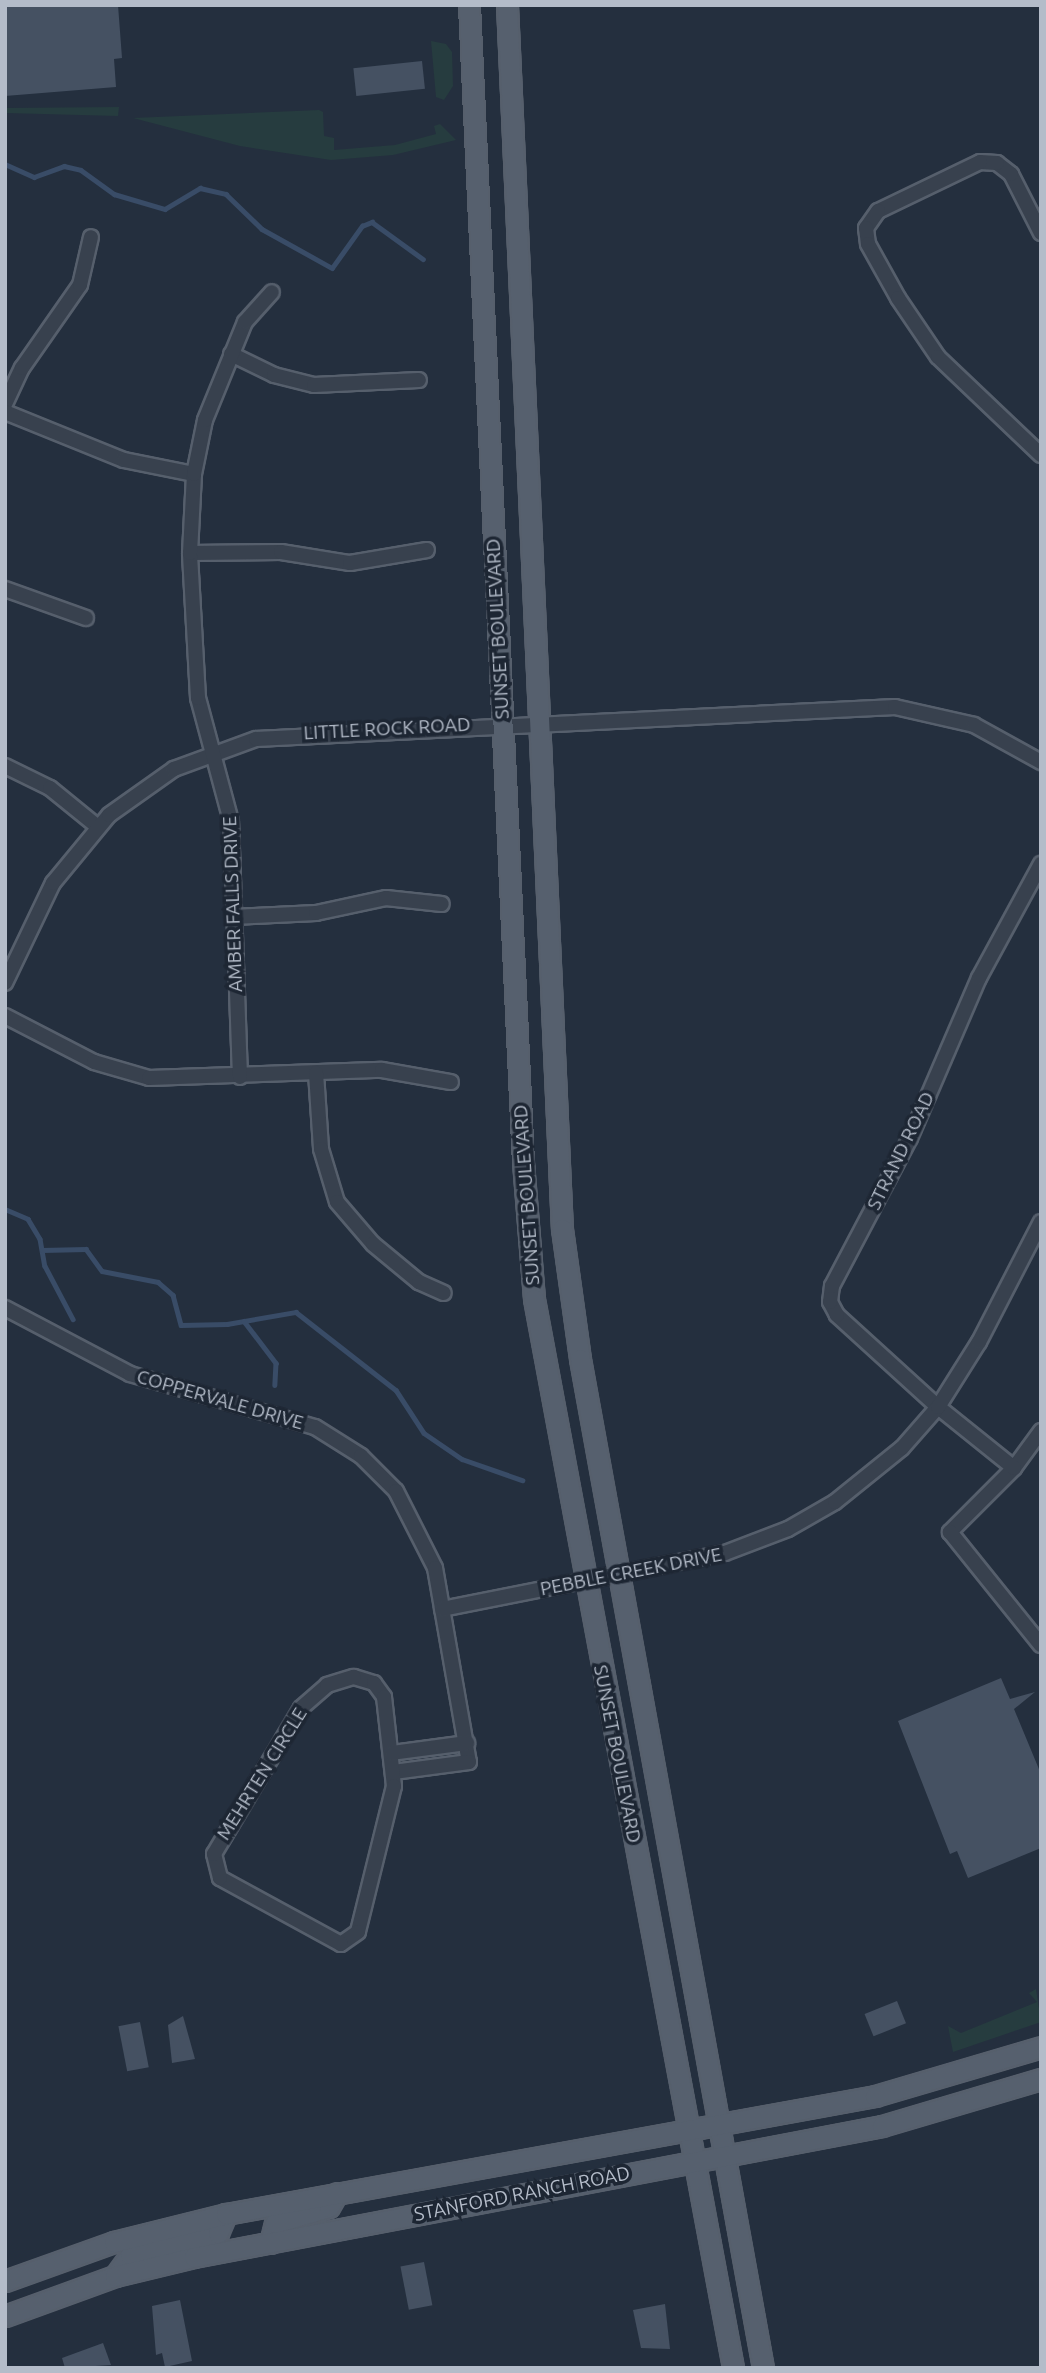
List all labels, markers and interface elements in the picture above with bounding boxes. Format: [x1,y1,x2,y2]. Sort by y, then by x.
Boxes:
street label: SUNSET BOULEVARD [482,538,514,720]
street label: LITTLE ROCK ROAD [303,713,471,745]
street label: AMBER FALLS DRIVE [219,816,247,992]
street label: STRAND ROAD [863,1088,939,1214]
street label: SUNSET BOULEVARD [509,1104,545,1286]
street label: COPPERVALE DRIVE [134,1365,306,1435]
street label: PEBBLE CREEK DRIVE [538,1543,724,1601]
street label: SUNSET BOULEVARD [589,1663,645,1845]
street label: MEHRTEN CIRCLE [212,1704,312,1844]
street label: STANFORD RANCH ROAD [412,2162,632,2226]

